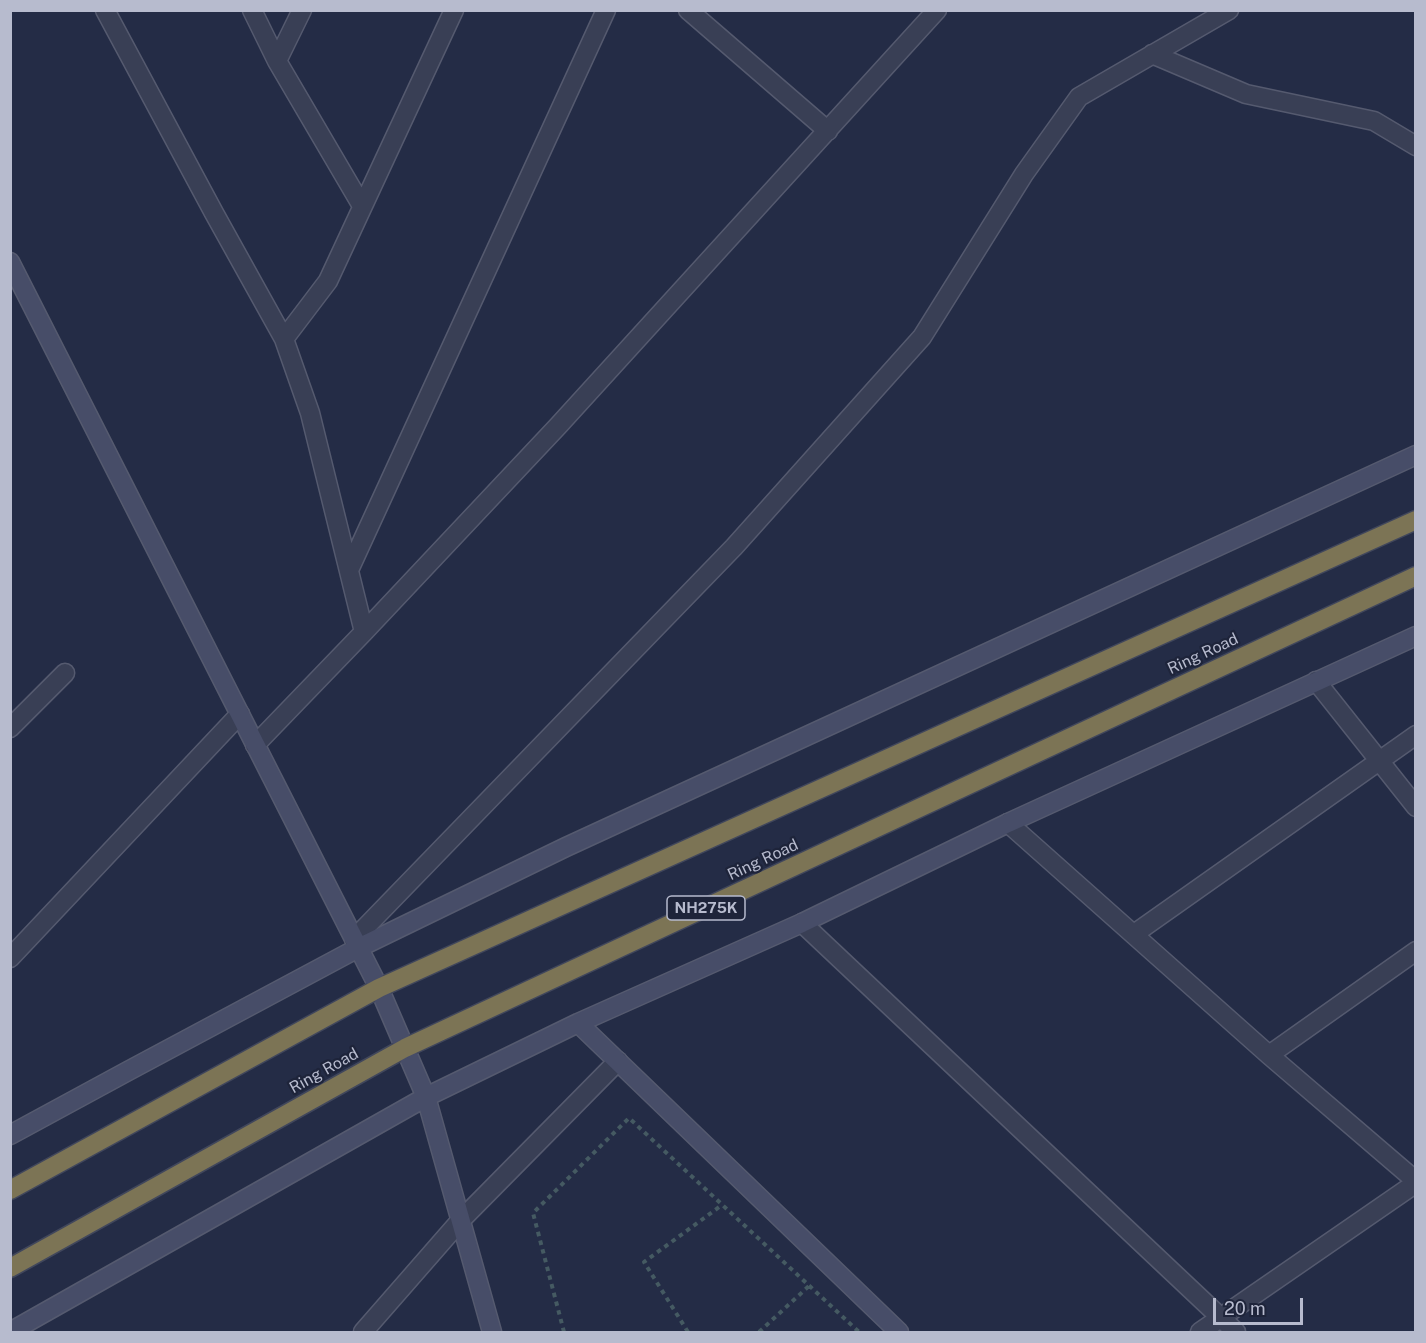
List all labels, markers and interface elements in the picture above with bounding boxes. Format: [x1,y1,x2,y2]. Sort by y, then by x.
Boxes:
street label: Ring Road [1165,629,1241,679]
street label: Ring Road [725,835,801,885]
road number: NH275K [667,896,745,920]
street label: Ring Road [286,1044,362,1098]
scale bar [1216,1286,1306,1324]
text: 20 m [1224,1298,1266,1319]

